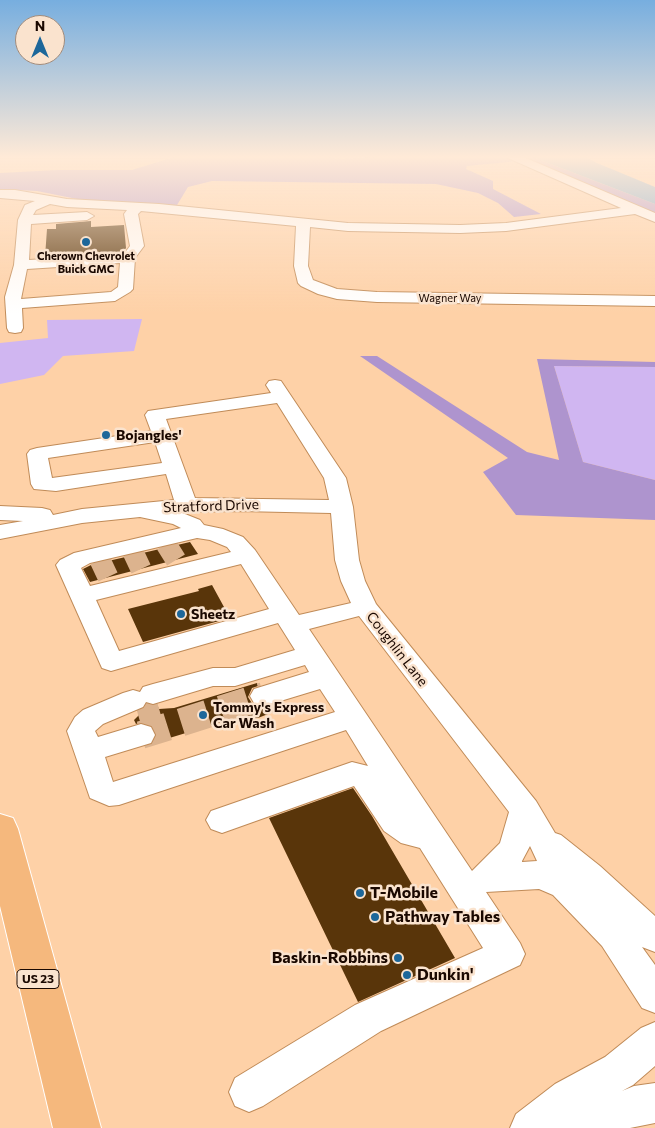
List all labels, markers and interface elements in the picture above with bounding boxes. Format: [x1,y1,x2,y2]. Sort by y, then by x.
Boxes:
north arrow [15,15,65,65]
text: N [35,17,45,34]
marker: Cherown Chevrolet Buick GMC [80,236,92,248]
place label: Cherown Chevrolet Buick GMC [37,249,135,275]
street label: Wagner Way [419,291,481,305]
place label: Bojangles' [116,427,182,443]
marker: Bojangles' [100,429,112,441]
street label: Stratford Drive [163,496,259,516]
place label: Sheetz [191,606,235,622]
marker: Sheetz [175,608,187,620]
street label: Coughlin Lane [363,608,431,690]
place label: Tommy's Express Car Wash [213,699,324,732]
marker: Tommy's Express Car Wash [197,709,209,721]
place label: T-Mobile [370,883,438,903]
marker: T-Mobile [354,887,366,899]
place label: Pathway Tables [385,907,500,927]
marker: Pathway Tables [369,911,381,923]
place label: Baskin-Robbins [272,948,388,968]
marker: Baskin-Robbins [392,952,404,964]
place label: Dunkin' [417,965,474,985]
marker: Dunkin' [401,969,413,981]
road number: US 23 [17,970,59,989]

